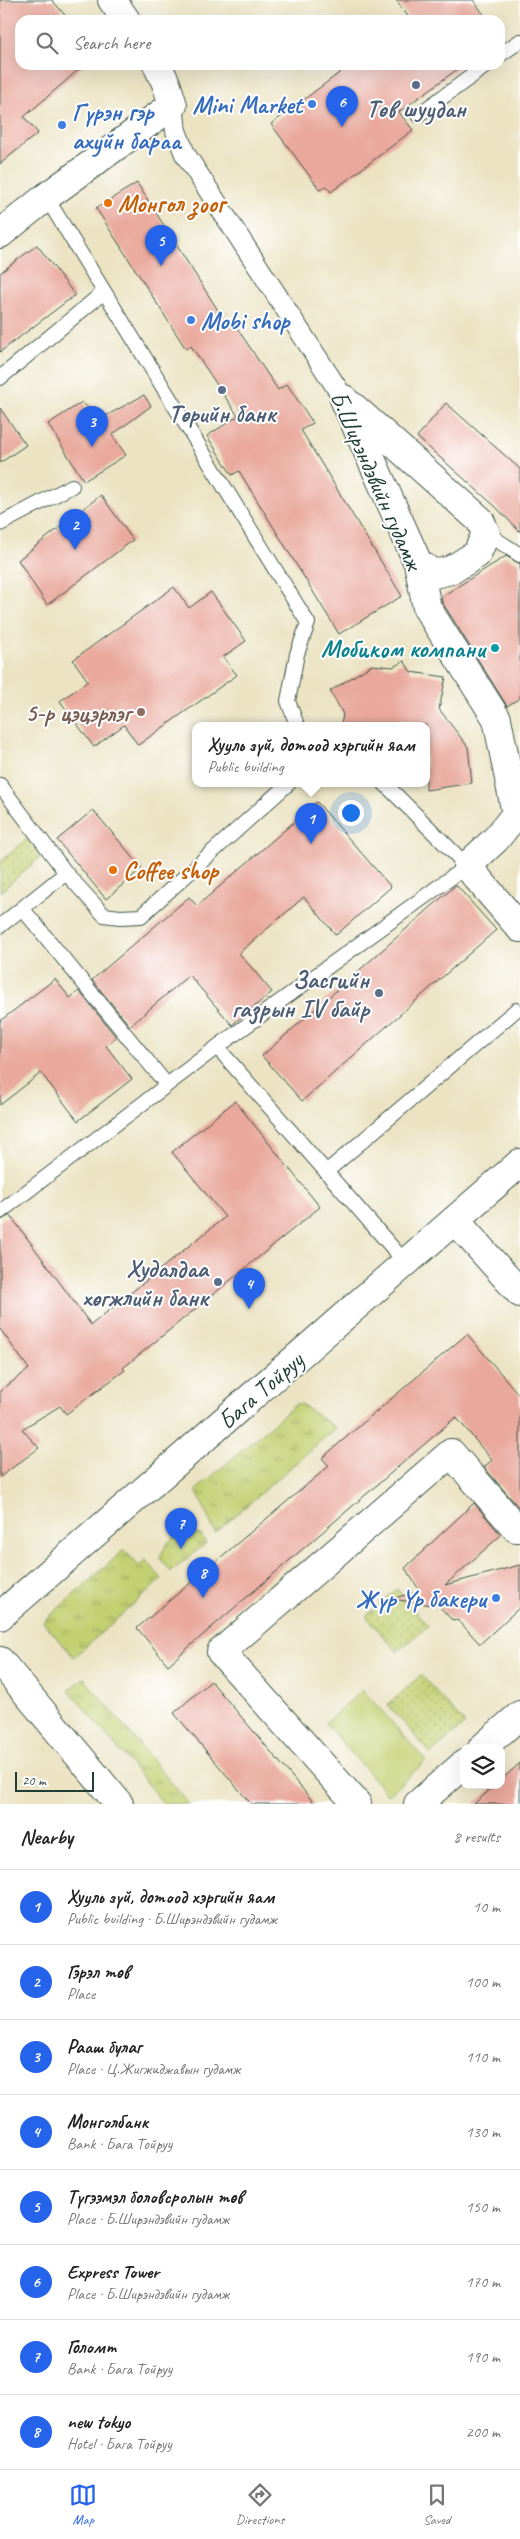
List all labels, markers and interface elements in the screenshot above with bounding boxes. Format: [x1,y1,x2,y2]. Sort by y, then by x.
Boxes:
search box [15,15,505,70]
icon: search [33,29,61,57]
text: Search here [73,31,150,55]
marker: Төв шуудан [410,79,422,91]
pin: 6 [326,86,358,127]
place label: Mini Market [193,89,305,121]
place label: Төв шуудан [366,93,468,125]
place label: Гүрэн гэр ахуйн бараа [72,96,183,157]
marker: Mini Market [306,98,318,110]
marker: Гүрэн гэр ахуйн бараа [56,119,68,131]
place label: Монгол зоог [118,188,229,220]
marker: Монгол зоог [102,197,114,209]
pin: 5 [145,225,177,266]
place label: Mobi shop [201,305,291,337]
marker: Mobi shop [185,314,197,326]
marker: Төрийн банк [216,384,228,396]
street label: Б.Ширэндэвийн гудамж [322,386,431,577]
place label: Төрийн банк [169,398,279,430]
pin: 3 [76,406,108,447]
pin: 2 [59,509,91,550]
place label: Мобиком компани [321,633,487,665]
marker: Мобиком компани [489,642,501,654]
place label: 5-р цэцэрлэг [25,697,134,729]
marker: 5-р цэцэрлэг [135,706,147,718]
popup [192,722,430,787]
text: Хууль зүй, дотоод хэргийн яам [208,733,415,757]
text: Public building [208,757,283,777]
your location [338,800,364,826]
pin: 1 [295,803,327,844]
place label: Coffee shop [123,855,221,887]
marker: Coffee shop [107,864,119,876]
place label: Засгийн газрын IV байр [232,964,371,1025]
marker: Засгийн газрын IV байр [373,987,385,999]
place label: Худалдаа хөгжлийн банк [82,1253,211,1314]
pin: 4 [233,1268,265,1309]
marker: Худалдаа хөгжлийн банк [212,1276,224,1288]
street label: Бага Тойруу [211,1344,311,1437]
pin: 7 [165,1508,197,1549]
pin: 8 [187,1557,219,1598]
place label: Жүр Үр бакери [356,1583,488,1615]
marker: Жүр Үр бакери [490,1592,502,1604]
map controls [460,1744,505,1789]
button: layers [460,1744,505,1789]
scale bar [15,1769,94,1792]
text: 20 m [22,1772,46,1789]
text: Nearby [20,1824,73,1850]
text: 8 results [453,1827,500,1847]
text: Хууль зүй, дотоод хэргийн яам [67,1885,274,1909]
text: 1 [32,1897,40,1917]
text: 10 m [473,1897,500,1917]
text: Public building · Б.Ширэндэвийн гудамж [67,1909,277,1929]
text: Гэрэл төв [67,1960,129,1984]
text: 2 [32,1972,40,1992]
text: 100 m [466,1972,500,1992]
text: Place [67,1984,95,2004]
text: Рааш булаг [67,2035,141,2059]
text: 3 [32,2047,40,2067]
text: 110 m [466,2047,500,2067]
text: Place · Ц.Жигжиджавын гудамж [67,2059,240,2079]
text: Монголбанк [67,2110,148,2134]
text: 4 [32,2122,40,2142]
text: 130 m [466,2122,500,2142]
text: Bank · Бага Тойруу [67,2134,172,2154]
text: Түгээмэл боловсролын төв [67,2185,243,2209]
text: 5 [33,2197,39,2217]
text: 150 m [466,2197,500,2217]
text: Place · Б.Ширэндэвийн гудамж [67,2209,229,2229]
text: Express Tower [67,2260,159,2284]
text: 6 [32,2272,40,2292]
text: 170 m [466,2272,500,2292]
text: Place · Б.Ширэндэвийн гудамж [67,2284,229,2304]
text: Голомт [67,2335,116,2359]
text: 7 [32,2347,40,2367]
text: 190 m [466,2347,500,2367]
text: Bank · Бага Тойруу [67,2359,172,2379]
text: new tokyo [67,2410,130,2434]
text: 8 [32,2422,40,2442]
text: 200 m [466,2422,500,2442]
text: Hotel · Бага Тойруу [67,2434,172,2454]
tab: Map [69,2481,97,2528]
tab: Directions [236,2481,284,2528]
tab: Saved [423,2481,451,2528]

